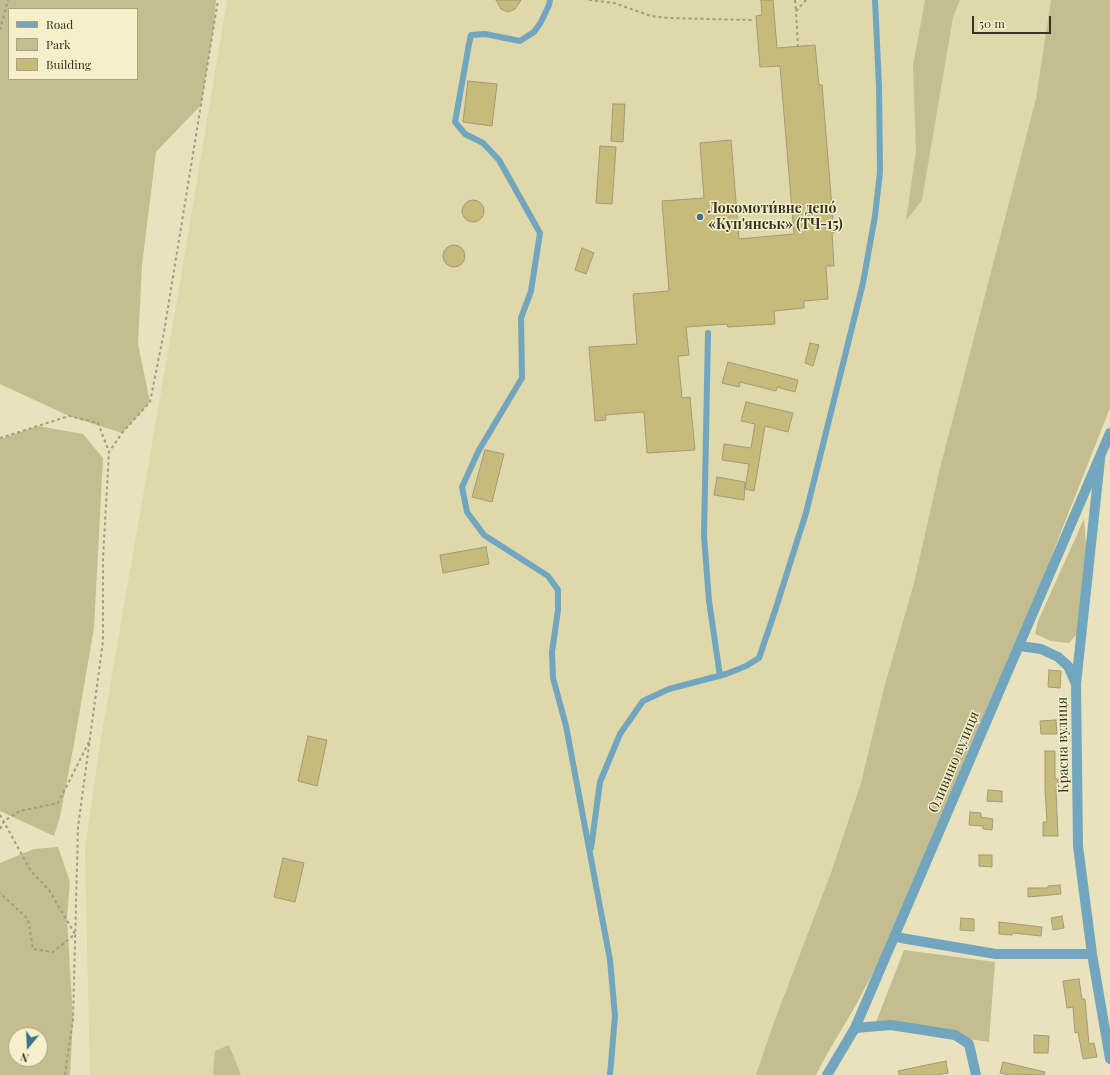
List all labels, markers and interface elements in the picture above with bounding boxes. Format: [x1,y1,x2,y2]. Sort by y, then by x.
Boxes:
legend [8,8,138,80]
scale bar [974,8,1053,34]
text: 50 m [979,15,1005,31]
text: Road [46,16,73,32]
text: Park [46,36,71,52]
text: Building [46,56,91,72]
place label: Локомоти́вне депо́ «Куп'янськ» (ТЧ-15) [708,201,843,234]
marker: Локомоти́вне депо́ «Куп'янськ» (ТЧ-15) [695,212,705,222]
street label: Красна вулиця [1054,697,1072,793]
street label: Оливино вулиця [925,709,983,815]
north arrow [8,1027,48,1067]
text: N [18,1050,31,1066]

